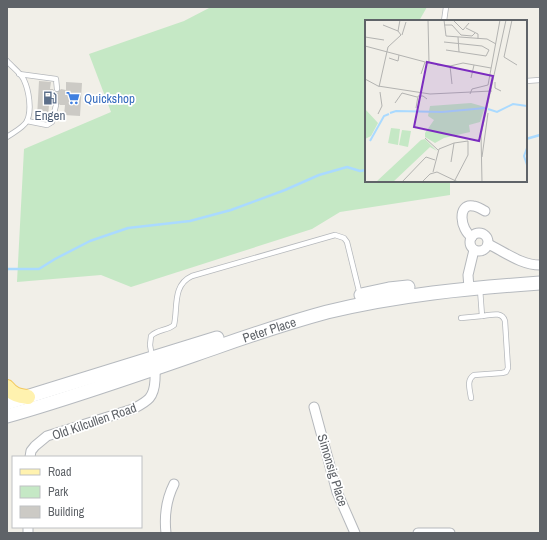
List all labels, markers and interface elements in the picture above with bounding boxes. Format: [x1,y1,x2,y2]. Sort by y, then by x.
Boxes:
inset map [365,20,527,182]
fuel station icon: Engen [42,90,58,106]
supermarket icon: Quickshop [65,90,81,106]
place label: Quickshop [84,90,135,107]
place label: Engen [35,107,65,124]
street label: Peter Place [240,313,298,347]
street label: Old Kilcullen Road [50,399,139,444]
street label: Simonsig Place [313,432,352,508]
legend [12,456,142,528]
text: Road [48,464,72,480]
text: Park [48,484,68,500]
text: Building [48,504,85,520]

